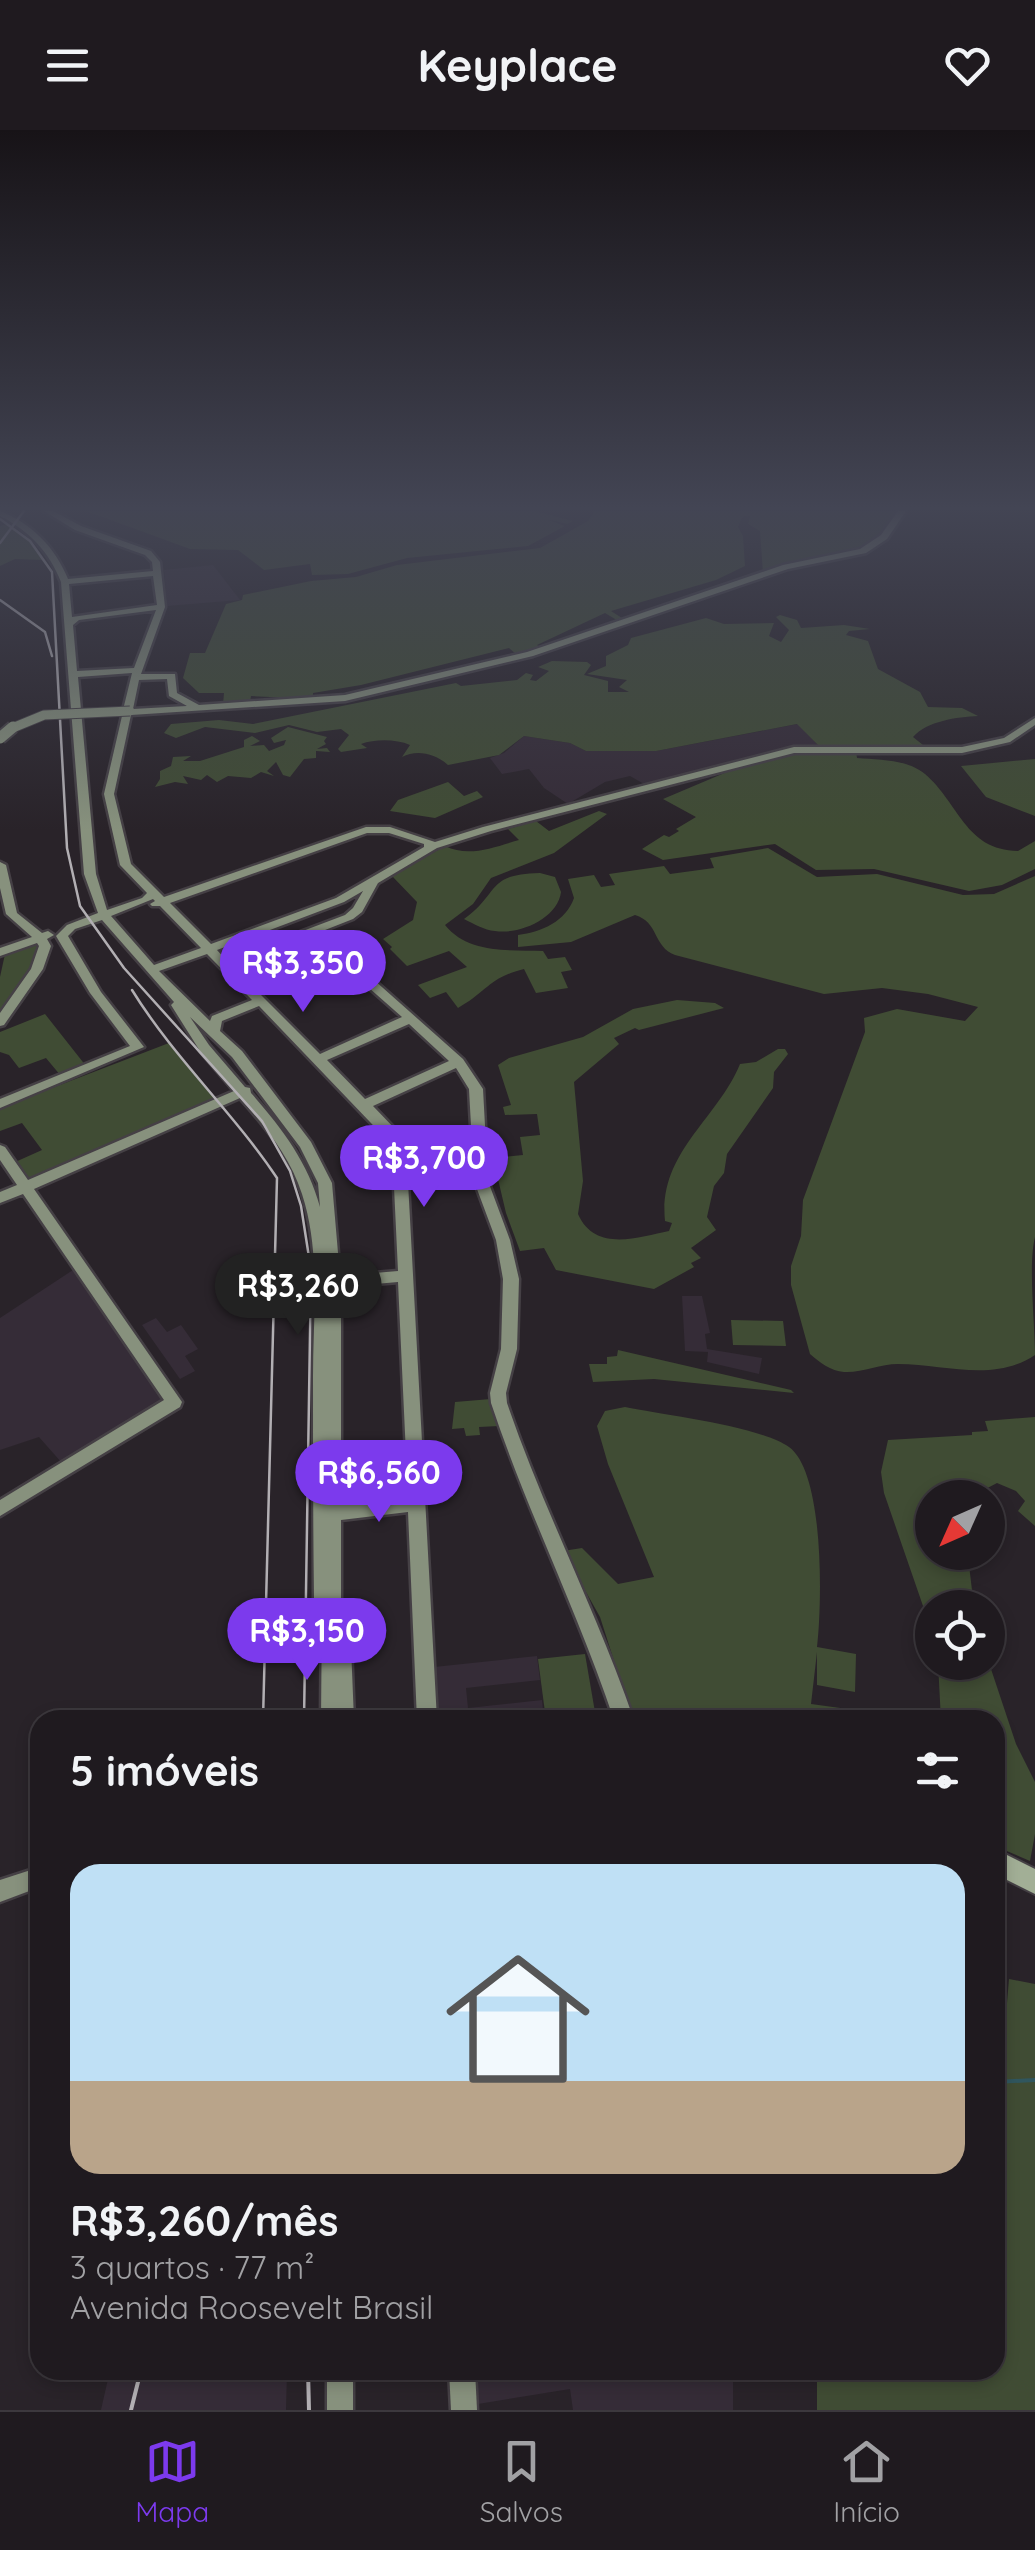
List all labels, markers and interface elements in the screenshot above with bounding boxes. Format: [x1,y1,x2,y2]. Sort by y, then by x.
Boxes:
text: Keyplace [418,37,617,93]
icon: menu [40,38,95,93]
icon: heart [940,38,995,93]
pin: R$3,350 [211,930,395,1015]
text: R$3,350 [242,942,364,982]
pin: R$3,700 [332,1125,516,1210]
text: R$3,700 [362,1137,486,1177]
pin: R$3,260 [206,1253,390,1338]
text: R$3,260 [237,1265,359,1305]
pin: R$6,560 [287,1440,471,1525]
text: R$6,560 [317,1452,441,1492]
north arrow [915,1480,1005,1570]
map controls [915,1480,1005,1680]
button: locate [915,1590,1005,1680]
pin: R$3,150 [215,1598,399,1683]
text: R$3,150 [249,1610,365,1650]
icon: filters [910,1743,965,1798]
text: 5 imóveis [70,1744,259,1797]
icon: home [428,1929,608,2109]
text: R$3,260/mês [70,2194,339,2247]
text: 3 quartos · 77 m² [70,2247,314,2287]
text: Avenida Roosevelt Brasil [70,2287,433,2327]
tab: Mapa [135,2434,209,2529]
tab: Salvos [480,2434,563,2529]
tab: Início [833,2434,900,2529]

